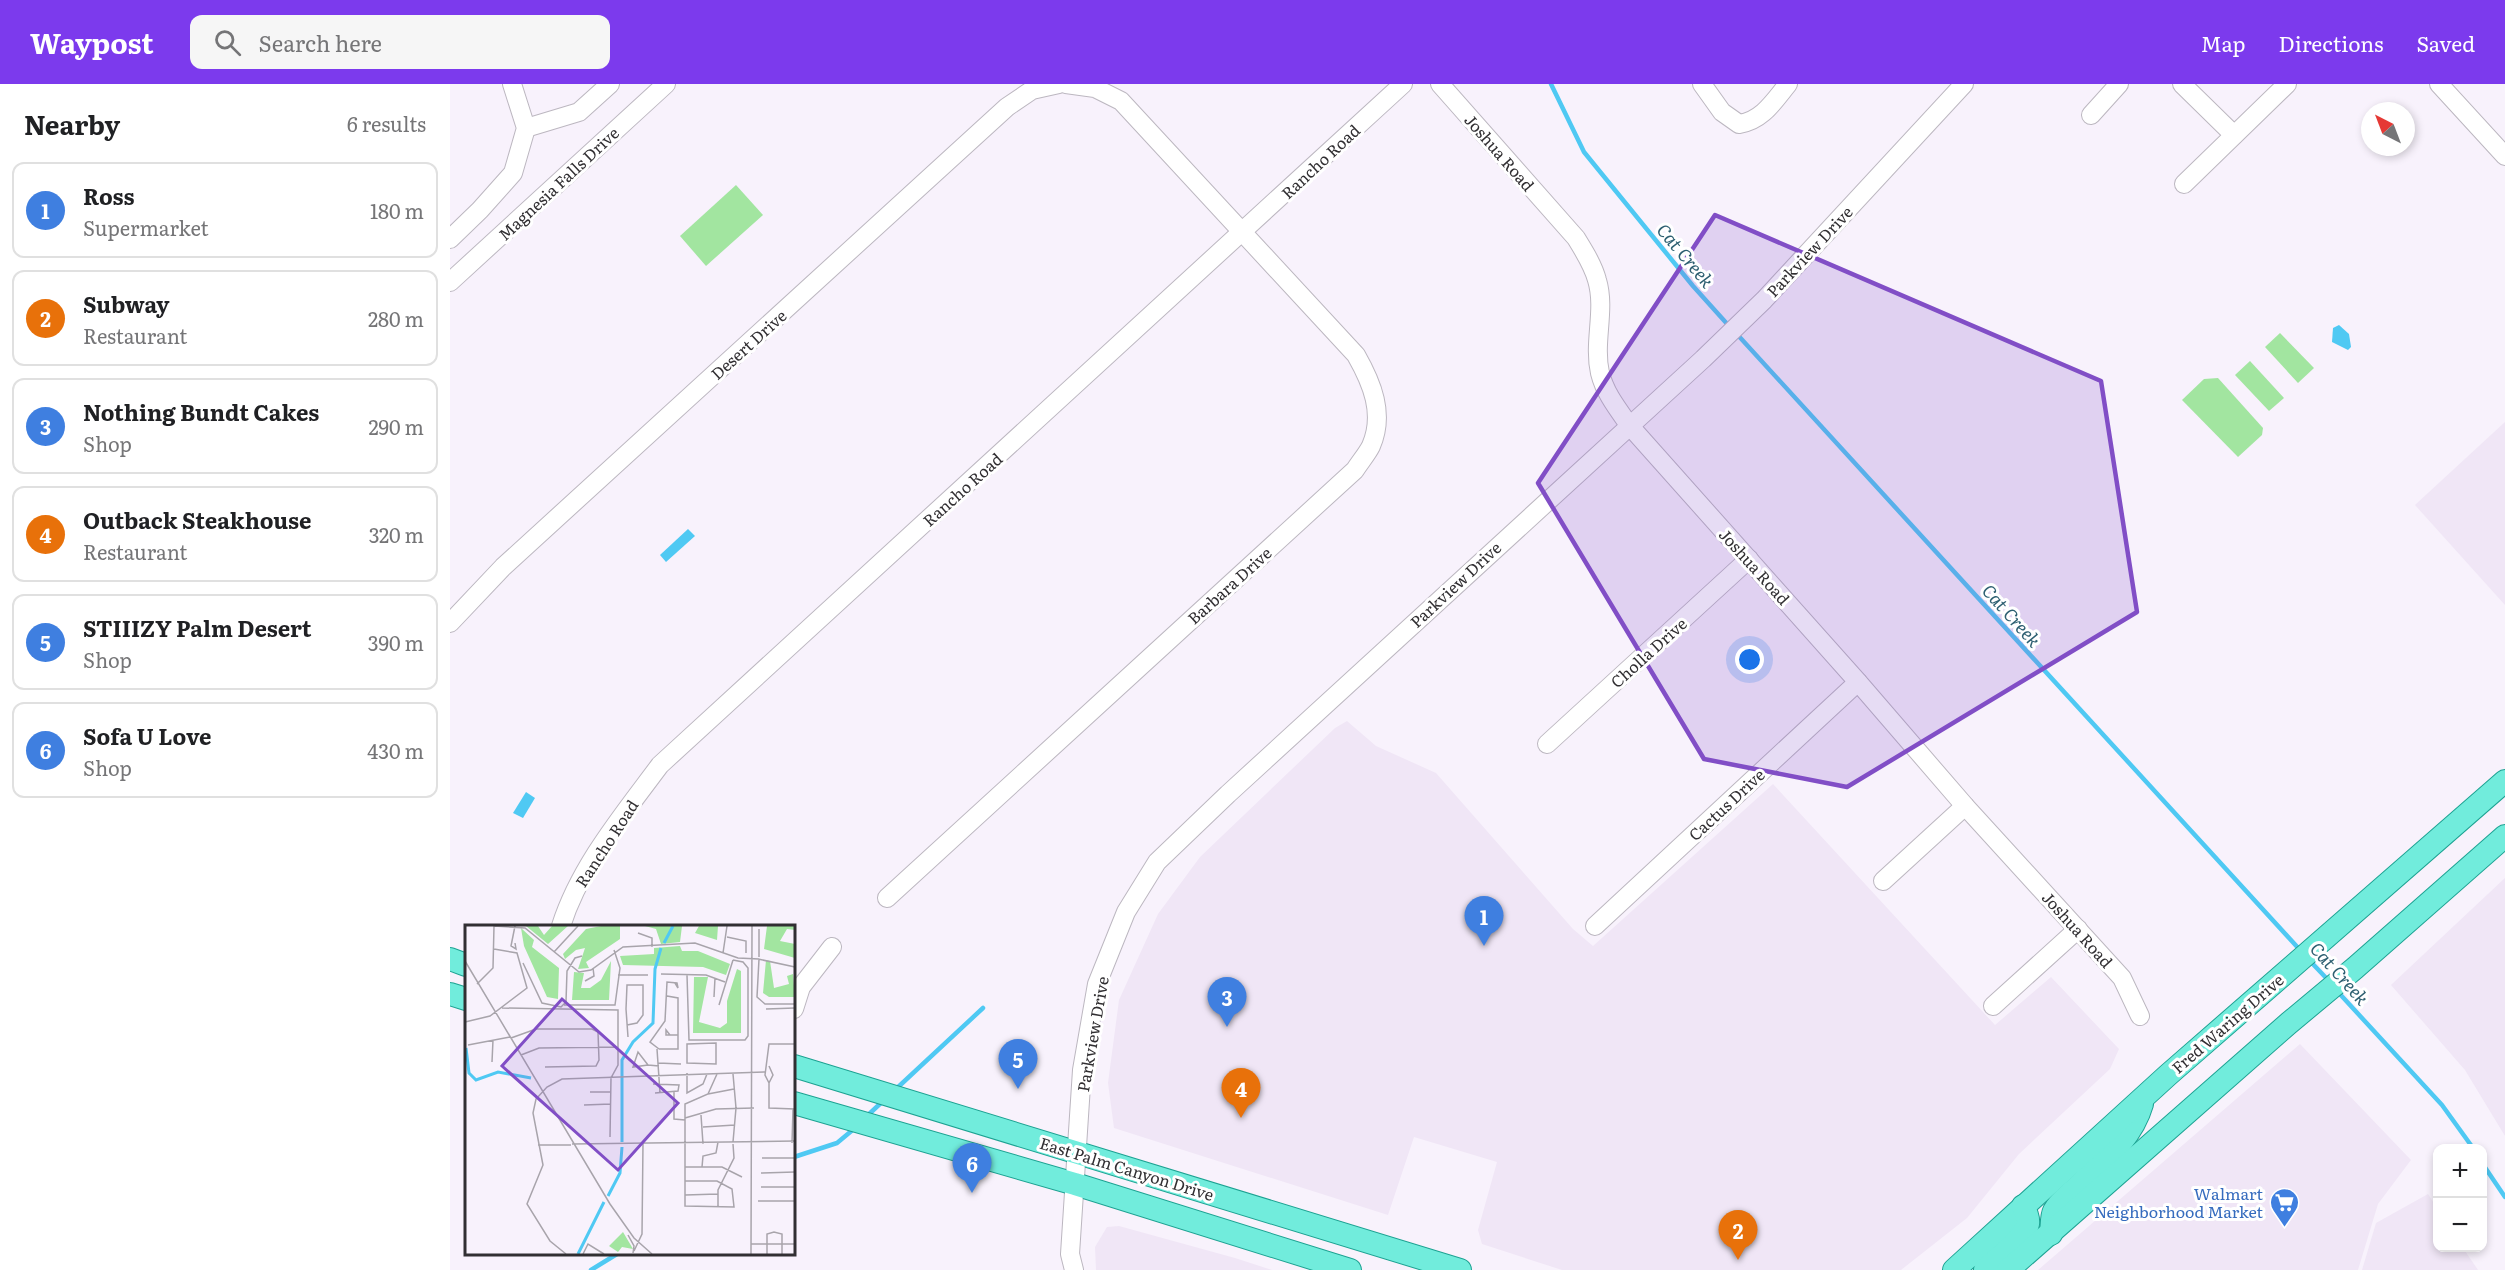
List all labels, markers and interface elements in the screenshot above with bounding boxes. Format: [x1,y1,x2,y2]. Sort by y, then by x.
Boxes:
search box [190,15,610,69]
text: Waypost [30,21,154,63]
icon: search [211,26,244,59]
text: Search here [259,26,382,59]
text: Map [2201,27,2246,58]
text: Directions [2279,27,2384,58]
text: Saved [2417,27,2475,58]
north arrow [2361,102,2415,156]
text: Nearby [24,104,120,143]
text: 6 results [347,108,426,138]
street label: Joshua Road [1460,108,1541,196]
street label: Rancho Road [1275,118,1365,204]
street label: Magnesia Falls Drive [492,121,624,245]
text: Ross [83,179,134,212]
text: 1 [41,195,50,225]
text: 180 m [370,195,424,225]
street label: Parkview Drive [1760,200,1858,302]
text: Supermarket [83,212,209,242]
water label: Cat Creek [1651,217,1721,293]
text: Subway [83,287,169,320]
text: 2 [40,303,51,333]
text: 280 m [368,303,424,333]
street label: Desert Drive [705,303,791,385]
text: Restaurant [83,320,187,350]
text: Nothing Bundt Cakes [83,395,319,428]
text: 3 [40,411,51,441]
text: 290 m [368,411,424,441]
text: Shop [83,428,132,458]
street label: Rancho Road [917,446,1007,531]
text: Outback Steakhouse [83,503,312,536]
text: 4 [39,519,52,549]
text: 320 m [369,519,424,549]
street label: Joshua Road [1714,522,1796,610]
street label: Parkview Drive [1404,535,1506,633]
text: Restaurant [83,536,187,566]
street label: Barbara Drive [1182,541,1276,629]
water label: Cat Creek [1976,577,2048,653]
text: STIIIZY Palm Desert [83,611,311,644]
street label: Cholla Drive [1605,611,1691,693]
text: 5 [40,627,51,657]
text: 390 m [368,627,424,657]
text: Shop [83,644,132,674]
your location [1735,645,1764,674]
text: Sofa U Love [83,719,212,752]
text: 6 [40,735,51,765]
text: 430 m [367,735,424,765]
text: Shop [83,752,132,782]
street label: Cactus Drive [1683,762,1769,846]
street label: Rancho Road [569,794,643,892]
street label: Joshua Road [2037,885,2119,973]
pin: 1 [1464,896,1504,946]
inset map [465,925,795,1255]
water label: Cat Creek [2304,935,2376,1011]
street label: Fred Waring Drive [2166,968,2288,1078]
street label: Parkview Drive [1070,974,1114,1094]
pin: 3 [1208,978,1246,1027]
pin: 5 [998,1040,1038,1089]
pin: 4 [1222,1068,1260,1118]
street label: East Palm Canyon Drive [1037,1130,1217,1206]
pin: 6 [952,1144,992,1193]
map controls [2433,1144,2487,1252]
button: + [2433,1144,2487,1198]
place label: Walmart Neighborhood Market [2094,1181,2264,1223]
supermarket icon: Walmart Neighborhood Market [2268,1186,2300,1228]
button: − [2433,1198,2487,1252]
pin: 2 [1718,1210,1758,1260]

